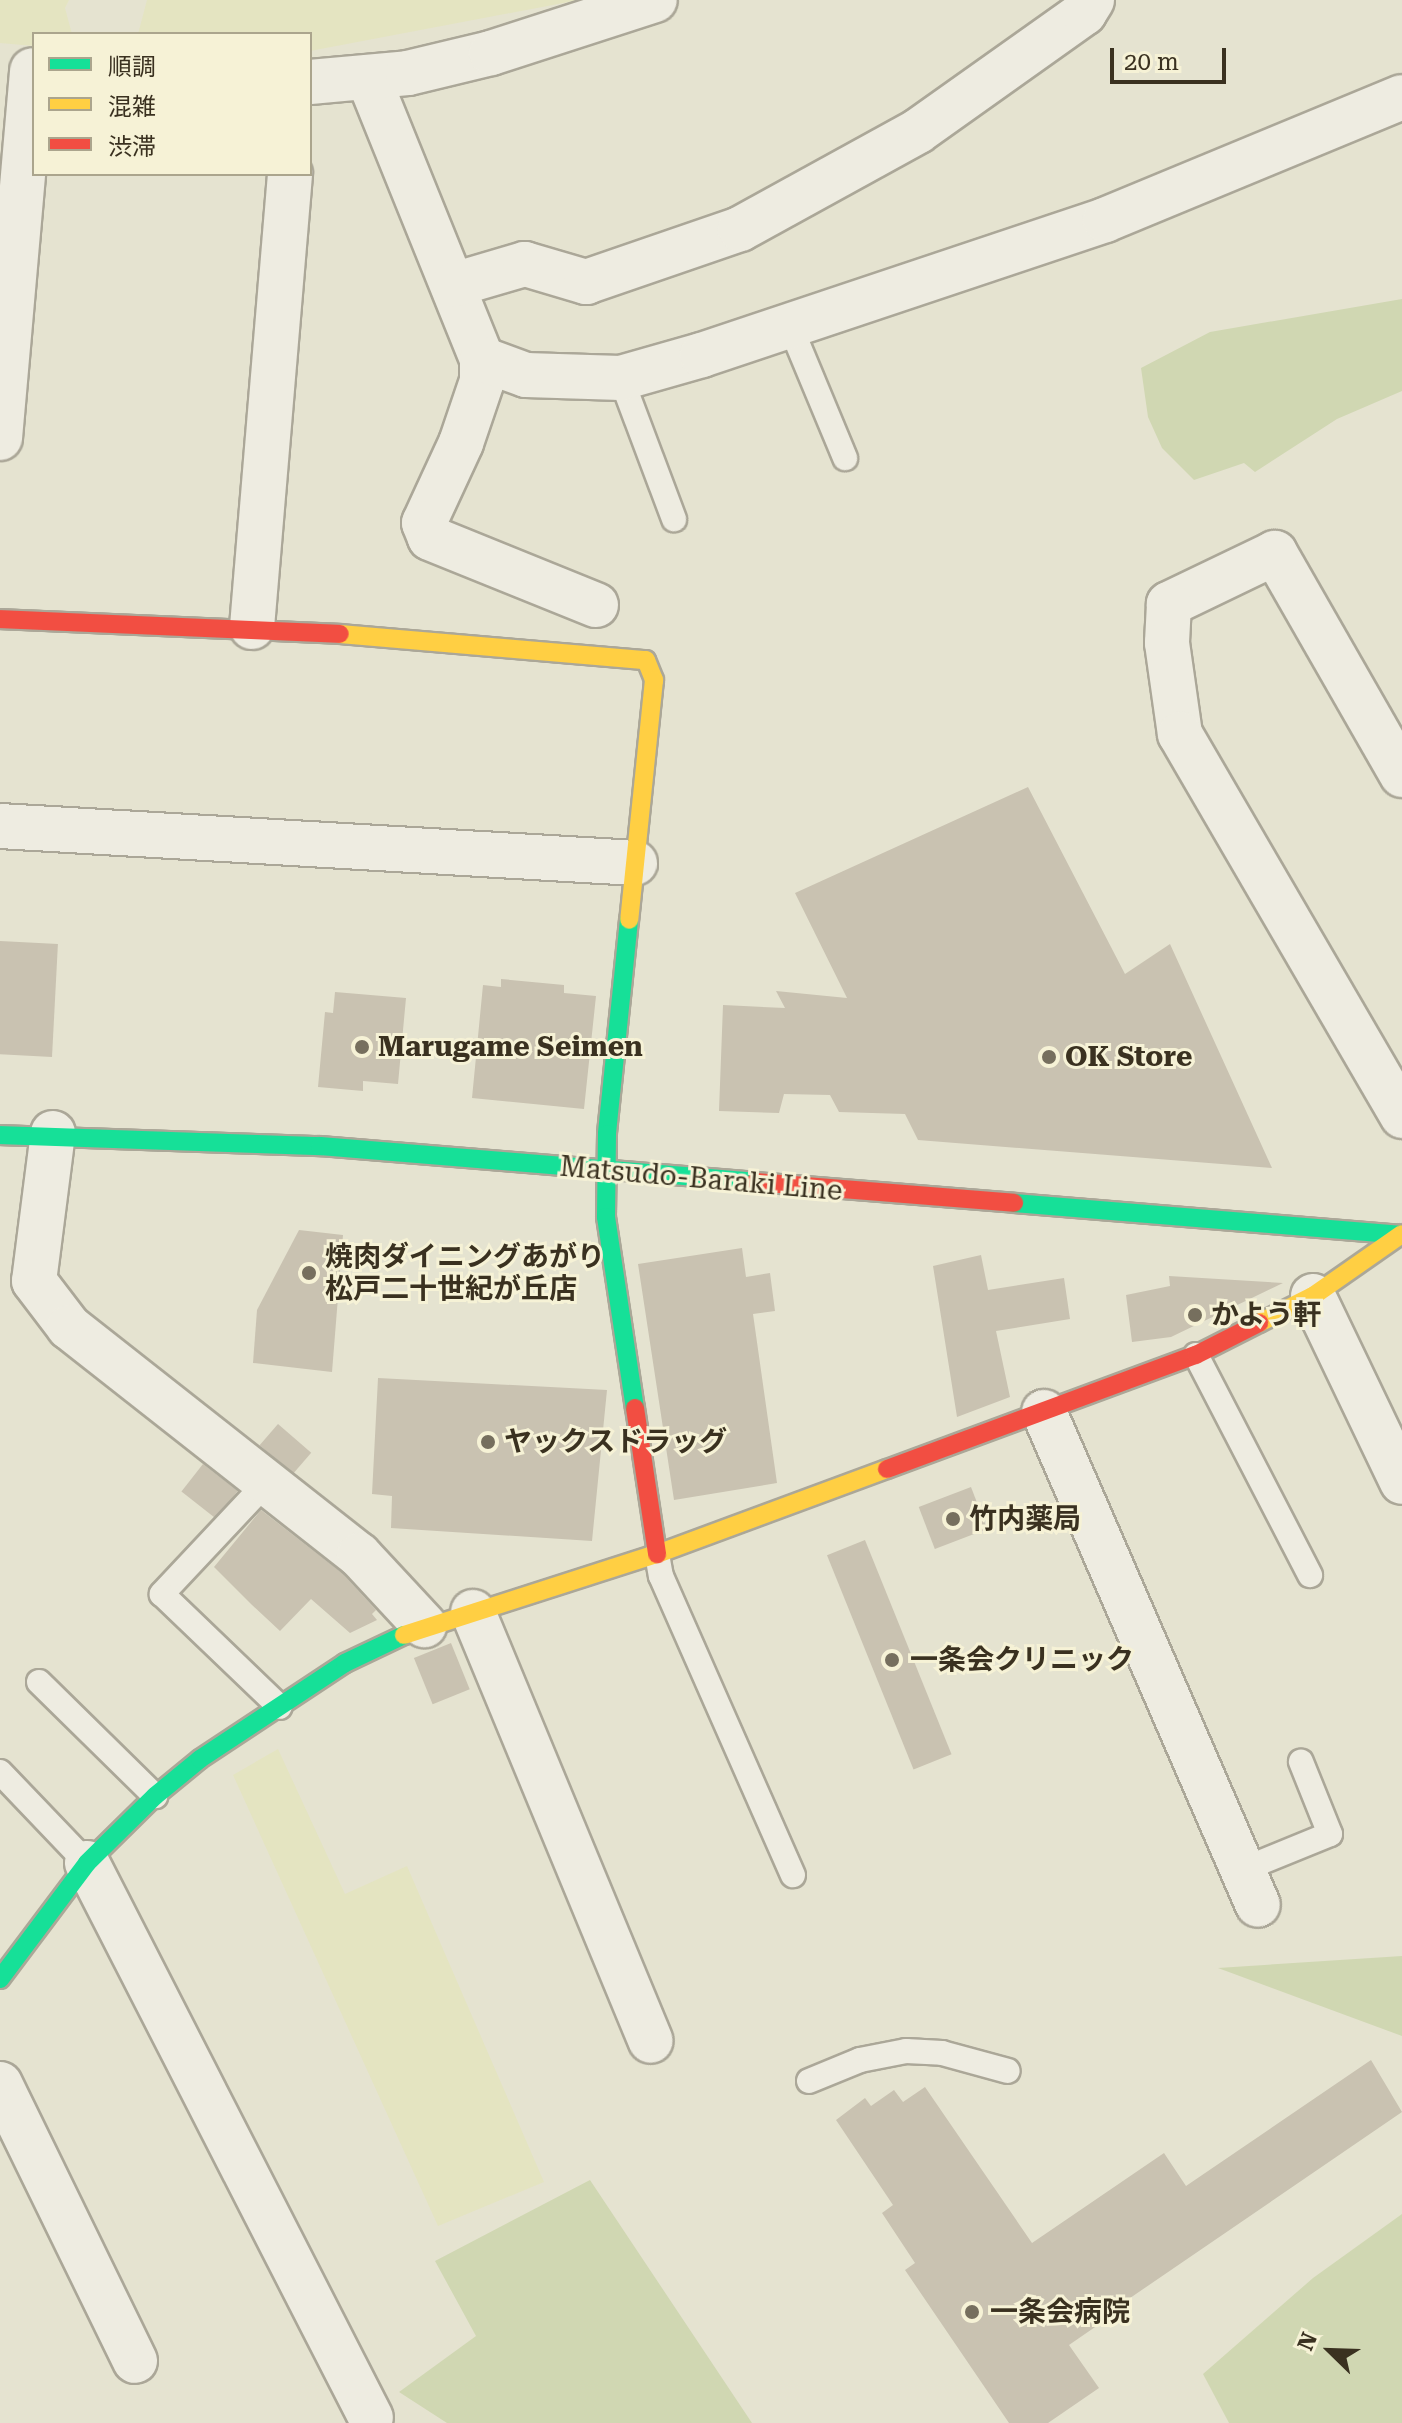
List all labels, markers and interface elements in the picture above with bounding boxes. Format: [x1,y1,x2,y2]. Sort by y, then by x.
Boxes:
legend [32,32,312,176]
scale bar [1114,32,1230,82]
text: 20 m [1124,48,1179,76]
text: 順調 [108,53,156,81]
text: 混雑 [108,93,156,121]
text: 渋滞 [108,133,156,161]
place label: Marugame Seimen [378,1030,643,1064]
marker: Marugame Seimen [353,1038,371,1056]
place label: OK Store [1065,1040,1192,1074]
marker: OK Store [1040,1048,1058,1066]
street label: Matsudo-Baraki Line [558,1150,844,1208]
place label: 焼肉ダイニングあがり 松戸二十世紀が丘店 [325,1240,605,1306]
marker: 焼肉ダイニングあがり 松戸二十世紀が丘店 [300,1264,318,1282]
place label: かよう軒 [1211,1298,1323,1332]
marker: かよう軒 [1186,1306,1204,1324]
place label: ヤックスドラッグ [504,1425,728,1459]
marker: ヤックスドラッグ [479,1433,497,1451]
place label: 竹内薬局 [969,1502,1081,1536]
marker: 竹内薬局 [944,1510,962,1528]
place label: 一条会クリニック [910,1643,1134,1677]
marker: 一条会クリニック [881,1649,903,1671]
place label: 一条会病院 [990,2295,1130,2329]
marker: 一条会病院 [961,2301,983,2323]
north arrow [1290,2311,1370,2391]
text: N [1293,2329,1322,2354]

